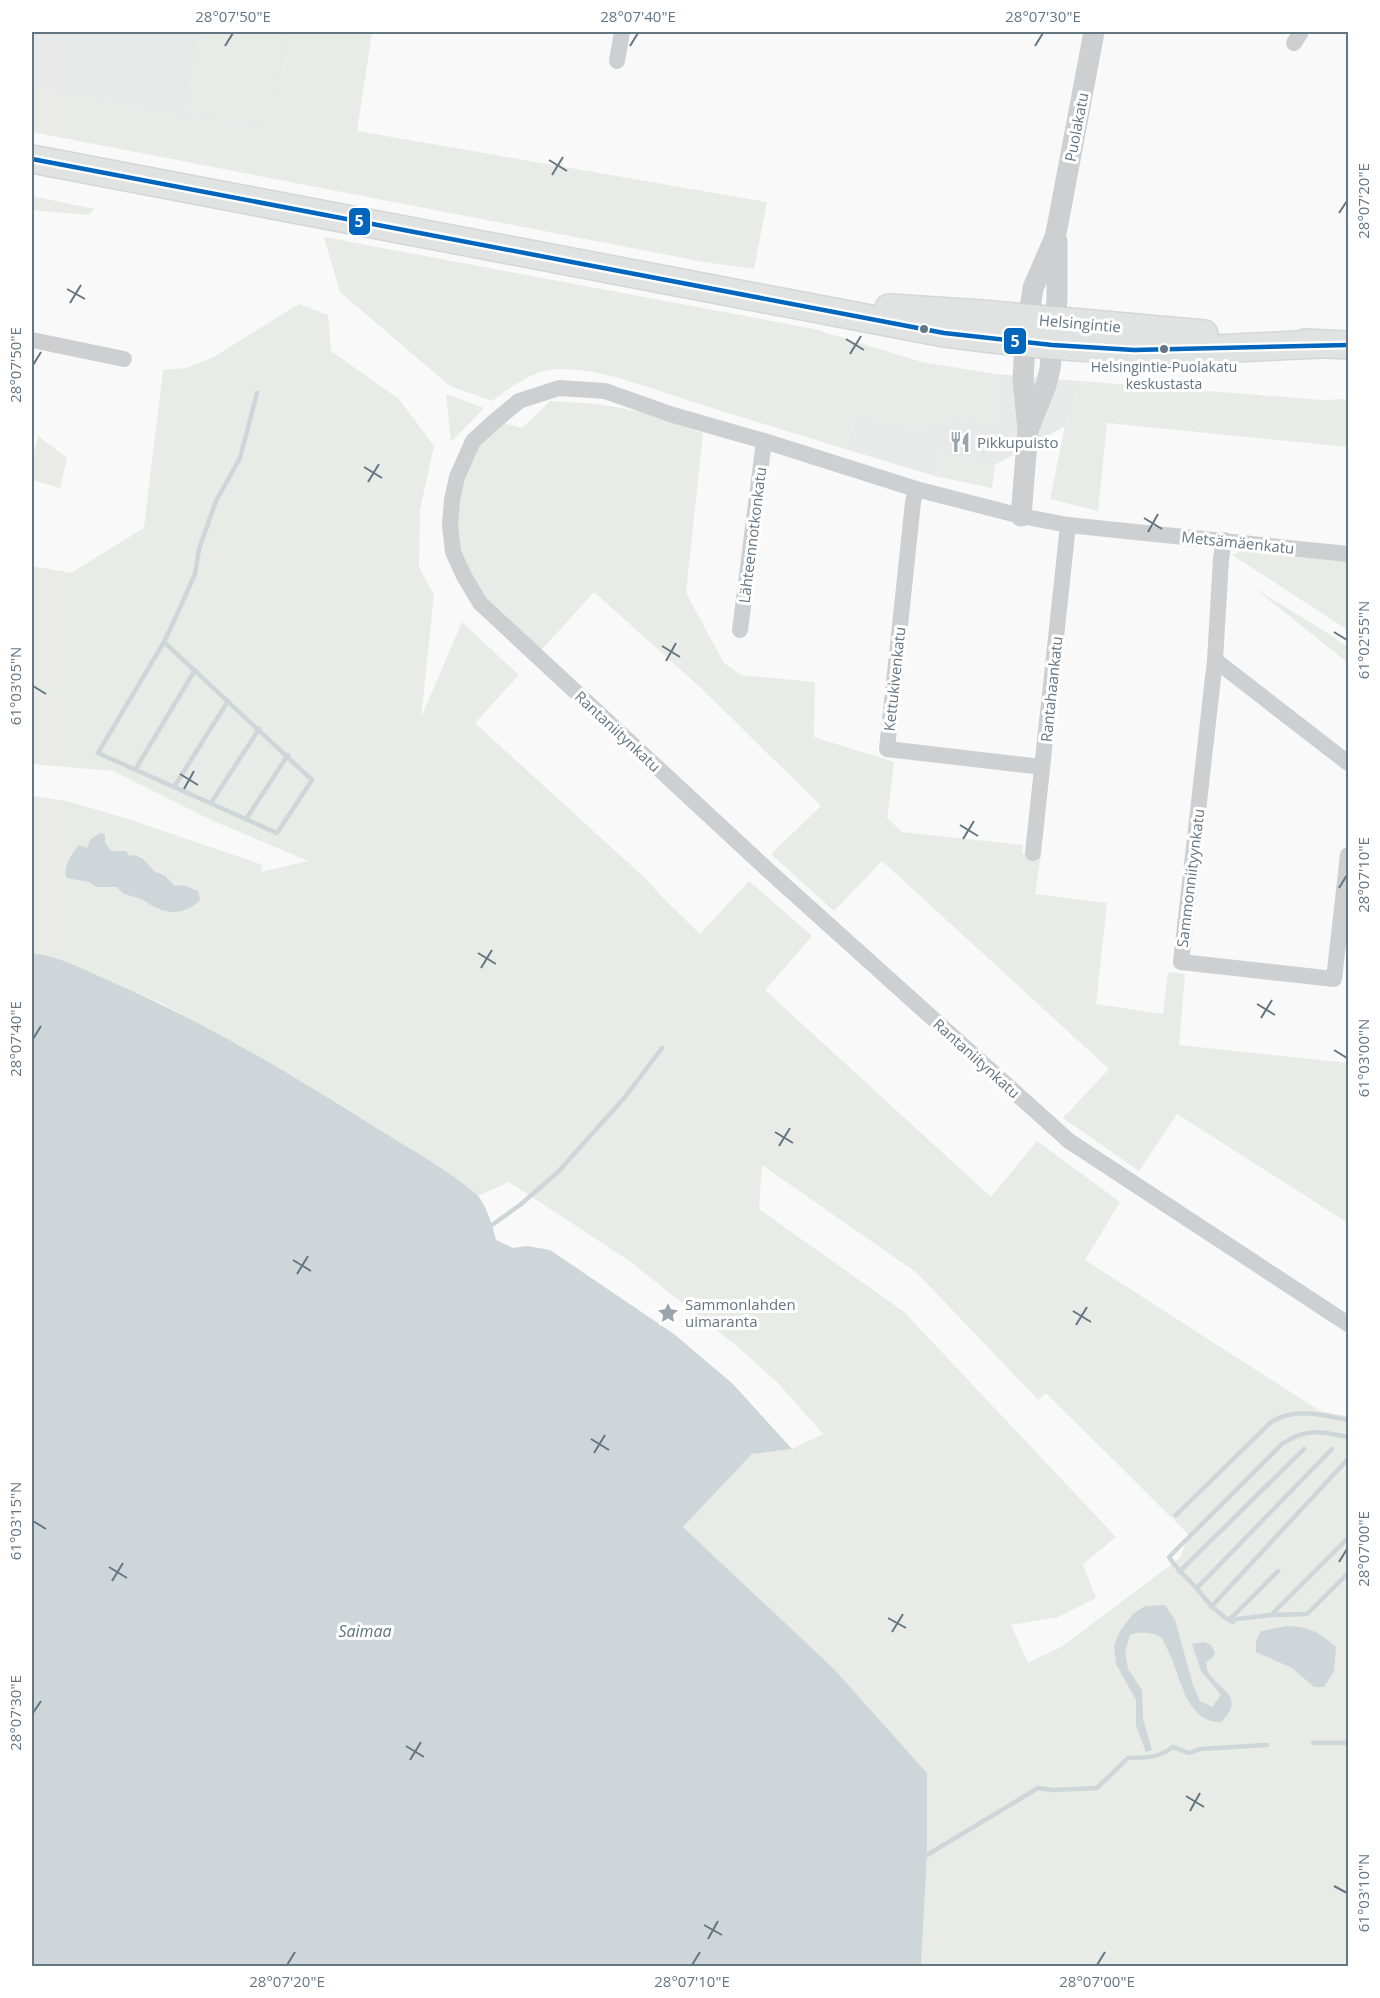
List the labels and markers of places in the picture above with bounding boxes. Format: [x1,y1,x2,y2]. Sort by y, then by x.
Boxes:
unlabelled marker [918,323,930,335]
marker: Helsingintie-Puolakatu keskustasta [1158,343,1170,355]
place label: Helsingintie-Puolakatu keskustasta [1091,357,1237,393]
restaurant icon: Pikkupuisto [948,430,972,454]
place label: Pikkupuisto [977,432,1058,452]
place label: Sammonlahden uimaranta [685,1294,796,1331]
place icon: Sammonlahden uimaranta [656,1301,680,1325]

